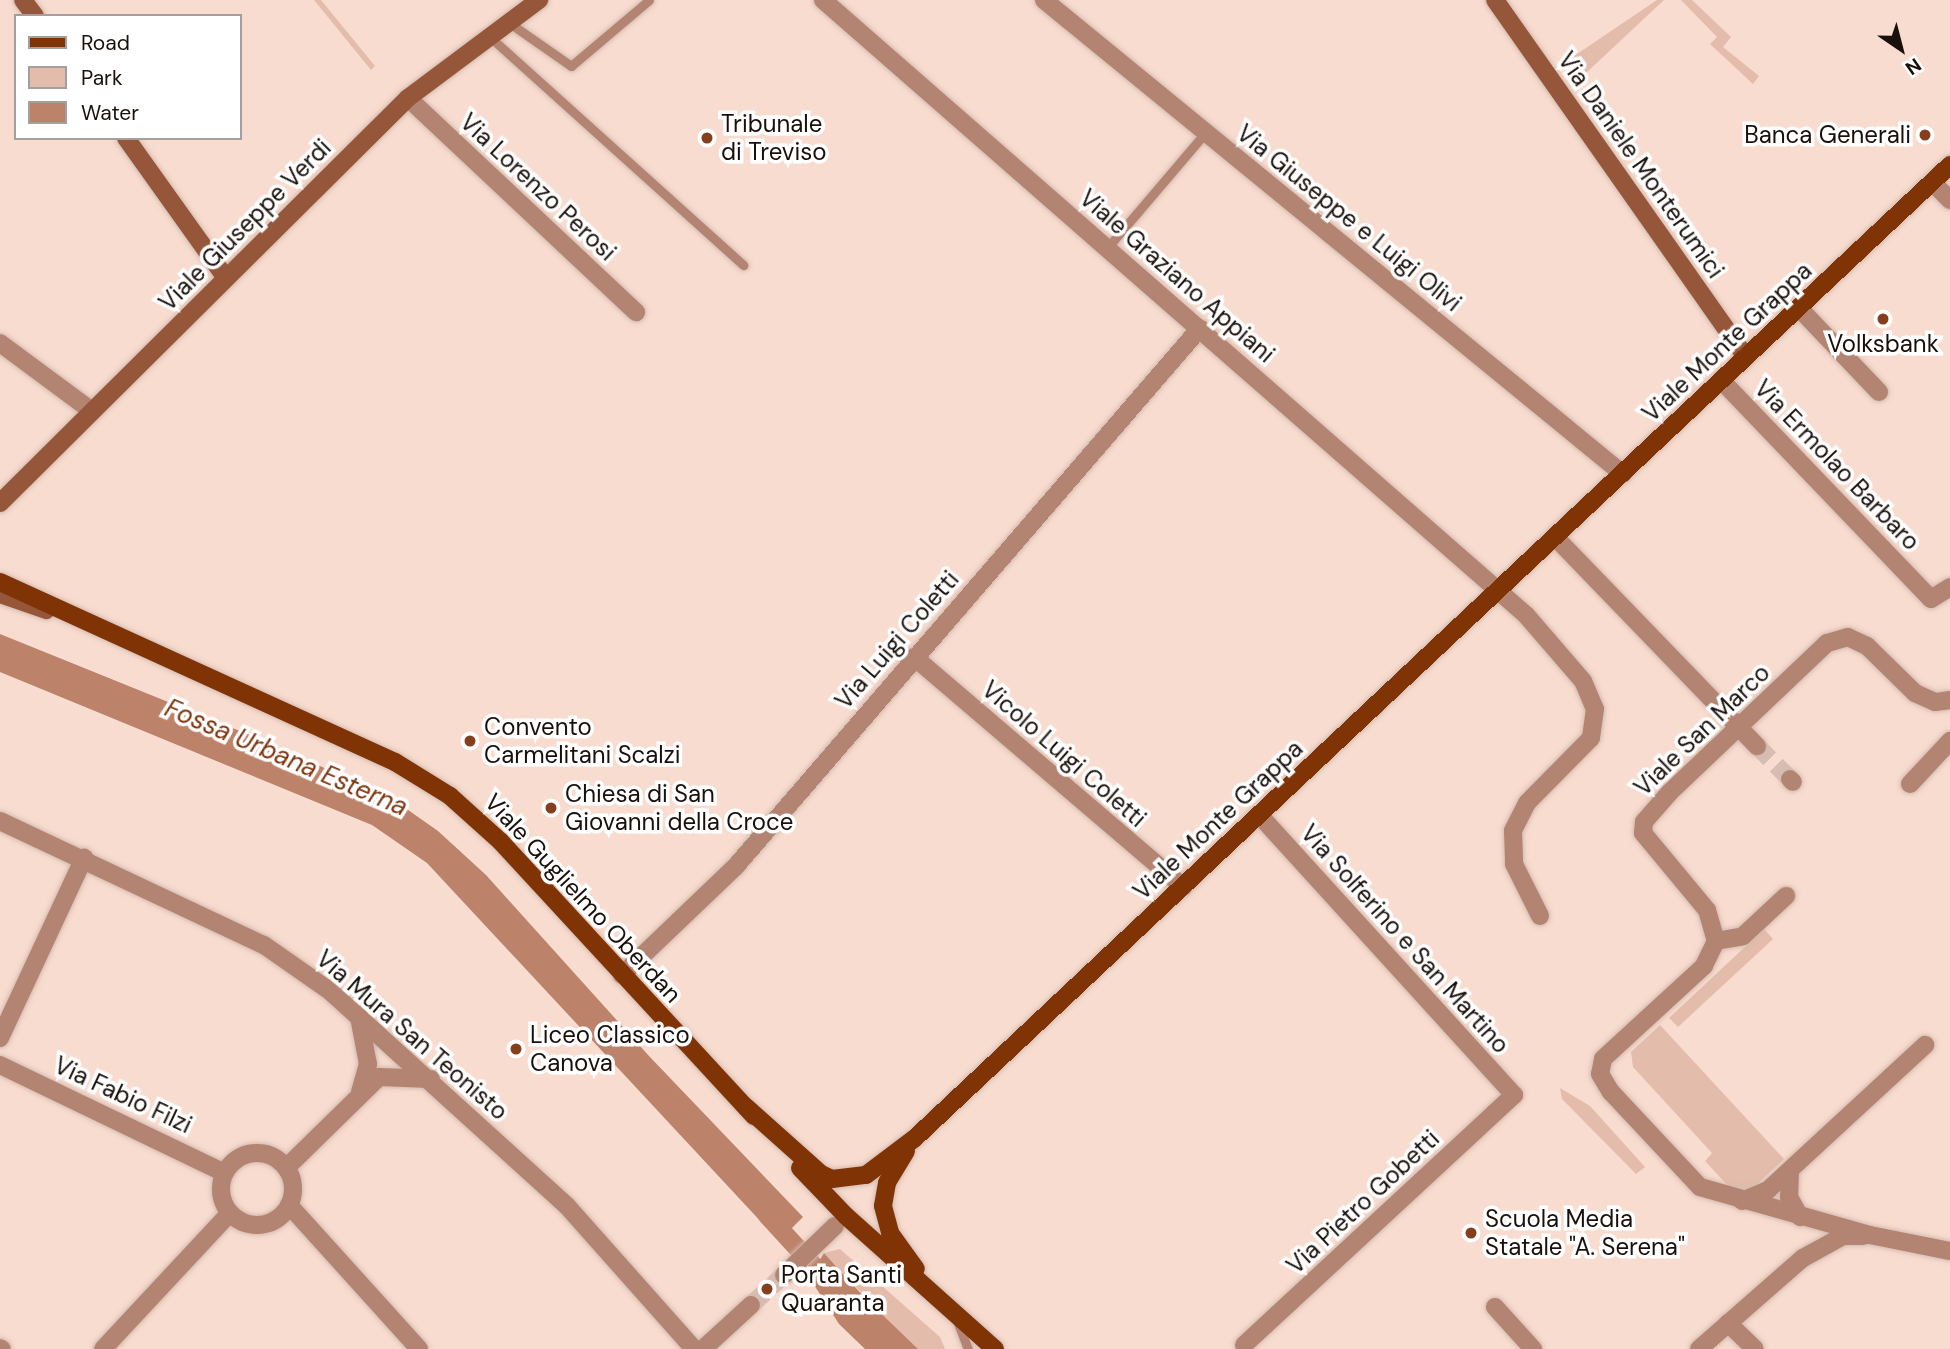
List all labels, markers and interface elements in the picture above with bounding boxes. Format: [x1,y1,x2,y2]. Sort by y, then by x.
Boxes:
legend [14,14,242,140]
north arrow [1866,14,1936,84]
text: Road [81,29,130,57]
street label: Via Daniele Monterumici [1552,46,1730,284]
text: N [1900,52,1926,81]
text: Park [81,64,122,92]
text: Water [81,99,139,127]
street label: Via Lorenzo Perosi [454,107,622,267]
place label: Tribunale di Treviso [721,110,827,166]
street label: Via Giuseppe e Luigi Olivi [1231,119,1467,317]
place label: Banca Generali [1744,121,1911,149]
marker: Banca Generali [1917,127,1933,143]
marker: Tribunale di Treviso [699,130,715,146]
street label: Viale Giuseppe Verdi [153,133,337,317]
street label: Viale Graziano Appiani [1074,183,1280,369]
street label: Viale Monte Grappa [1636,256,1818,428]
marker: Volksbank [1875,311,1891,327]
place label: Volksbank [1827,330,1939,358]
street label: Via Ermolao Barbaro [1748,374,1926,556]
street label: Via Luigi Coletti [829,565,965,715]
street label: Viale San Marco [1628,658,1776,802]
street label: Vicolo Luigi Coletti [976,675,1152,833]
water label: Fossa Urbana Esterna [160,693,412,823]
place label: Convento Carmelitani Scalzi [484,713,680,769]
marker: Convento Carmelitani Scalzi [462,733,478,749]
street label: Viale Monte Grappa [1127,734,1309,906]
place label: Chiesa di San Giovanni della Croce [565,780,793,836]
street label: Viale Guglielmo Oberdan [479,788,687,1008]
marker: Chiesa di San Giovanni della Croce [543,800,559,816]
street label: Via Solferino e San Martino [1295,819,1515,1059]
street label: Via Mura San Teonisto [310,944,514,1126]
place label: Liceo Classico Canova [530,1021,690,1077]
marker: Liceo Classico Canova [508,1041,524,1057]
street label: Via Fabio Filzi [50,1051,196,1139]
street label: Via Pietro Gobetti [1281,1124,1445,1280]
place label: Scuola Media Statale "A. Serena" [1485,1205,1685,1261]
marker: Scuola Media Statale "A. Serena" [1463,1225,1479,1241]
place label: Porta Santi Quaranta [781,1261,902,1317]
marker: Porta Santi Quaranta [759,1281,775,1297]

